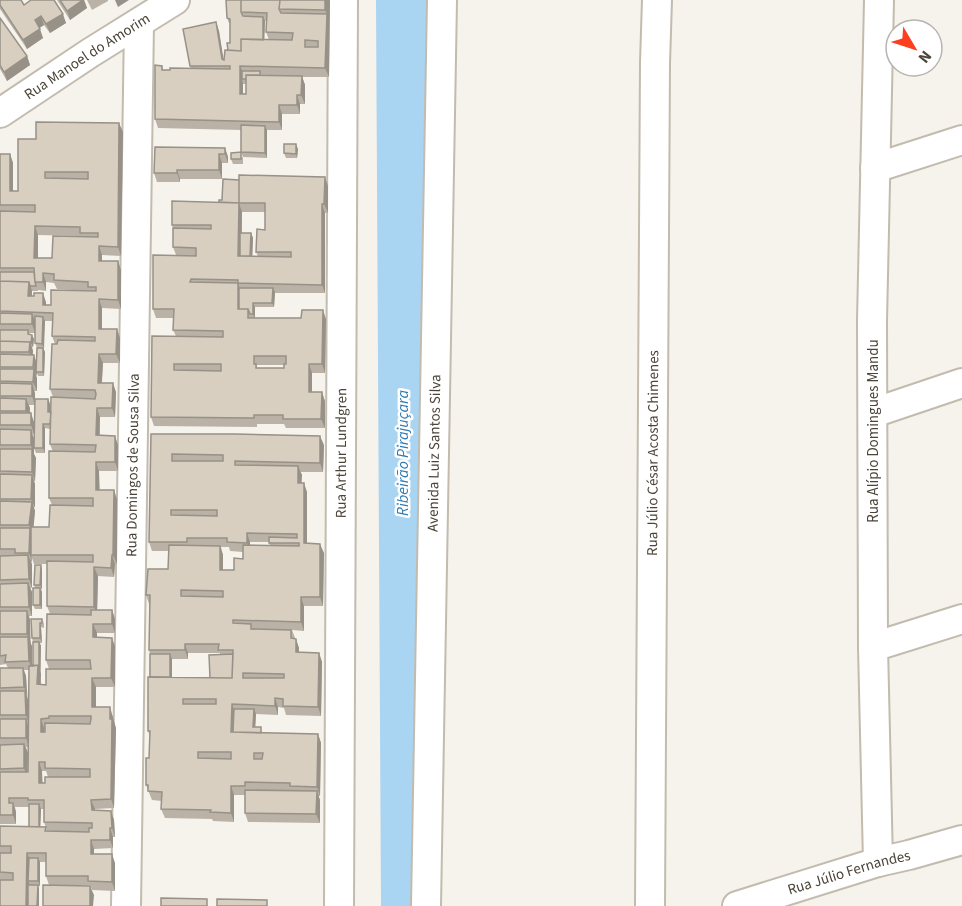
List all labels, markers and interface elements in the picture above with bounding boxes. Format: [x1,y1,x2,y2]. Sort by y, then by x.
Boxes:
street label: Rua Manoel do Amorim [20,8,154,105]
north arrow [884,18,944,78]
text: N [913,46,937,68]
street label: Rua Alípio Domingues Mandu [863,339,884,523]
street label: Rua Júlio César Acosta Chimenes [642,350,664,556]
street label: Rua Domingos de Sousa Silva [121,373,144,557]
street label: Avenida Luiz Santos Silva [422,374,446,532]
street label: Rua Arthur Lundgren [330,388,352,518]
water label: Ribeirão Pirajuçara [392,390,414,516]
street label: Rua Júlio Fernandes [785,845,912,900]

